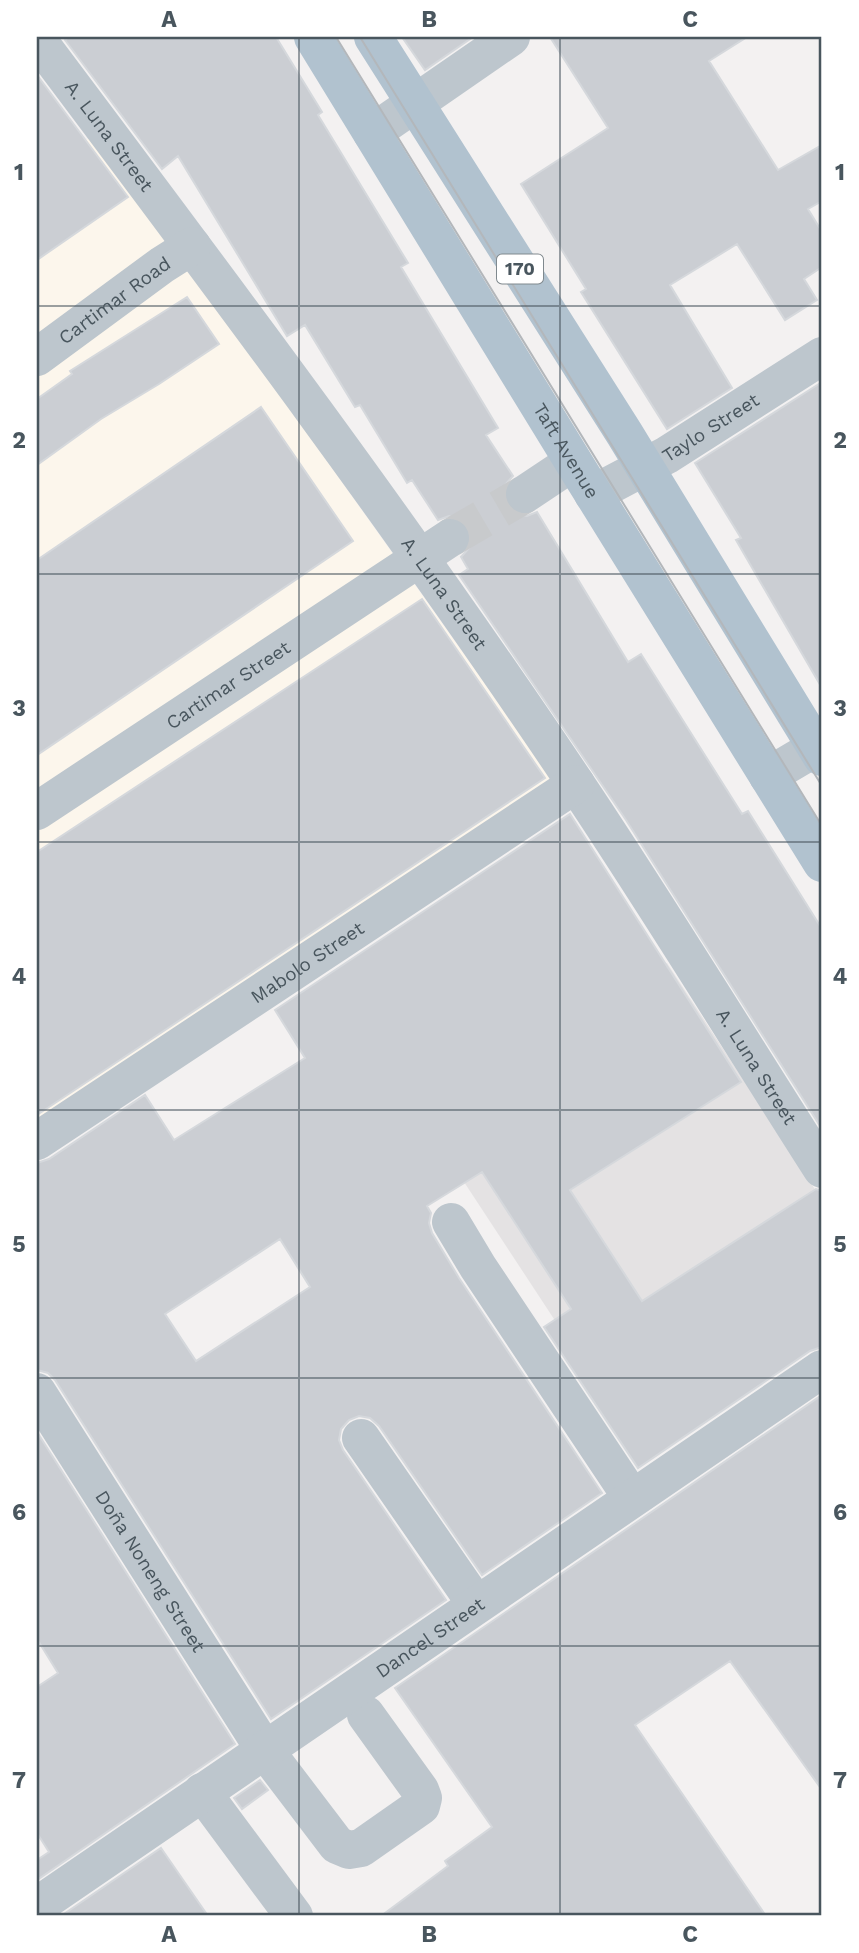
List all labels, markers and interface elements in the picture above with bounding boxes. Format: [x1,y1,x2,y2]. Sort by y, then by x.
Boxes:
text: A [161,6,177,33]
text: B [421,6,437,33]
text: C [682,6,698,33]
street label: A. Luna Street [60,76,158,196]
text: 1 [14,159,24,186]
text: 1 [835,159,845,186]
street label: Cartimar Road [54,252,175,349]
road number: 170 [497,255,543,284]
street label: Taylo Street [658,388,763,467]
street label: Taft Avenue [528,399,604,503]
text: 2 [12,427,26,454]
text: 2 [833,427,847,454]
street label: A. Luna Street [396,533,492,655]
street label: Cartimar Street [162,636,295,734]
text: 3 [12,695,26,722]
text: 3 [833,695,847,722]
street label: Mabolo Street [246,917,368,1008]
text: 4 [12,963,27,990]
text: 4 [833,963,848,990]
street label: A. Luna Street [711,1004,802,1129]
text: 5 [12,1231,26,1258]
text: 5 [833,1231,847,1258]
street label: Doña Noneng Street [90,1486,210,1656]
text: 6 [12,1499,26,1526]
text: 6 [833,1499,847,1526]
street label: Dancel Street [371,1592,489,1683]
text: 7 [12,1767,26,1794]
text: 7 [833,1767,847,1794]
text: A [161,1921,177,1948]
text: B [421,1921,437,1948]
text: C [682,1921,698,1948]

